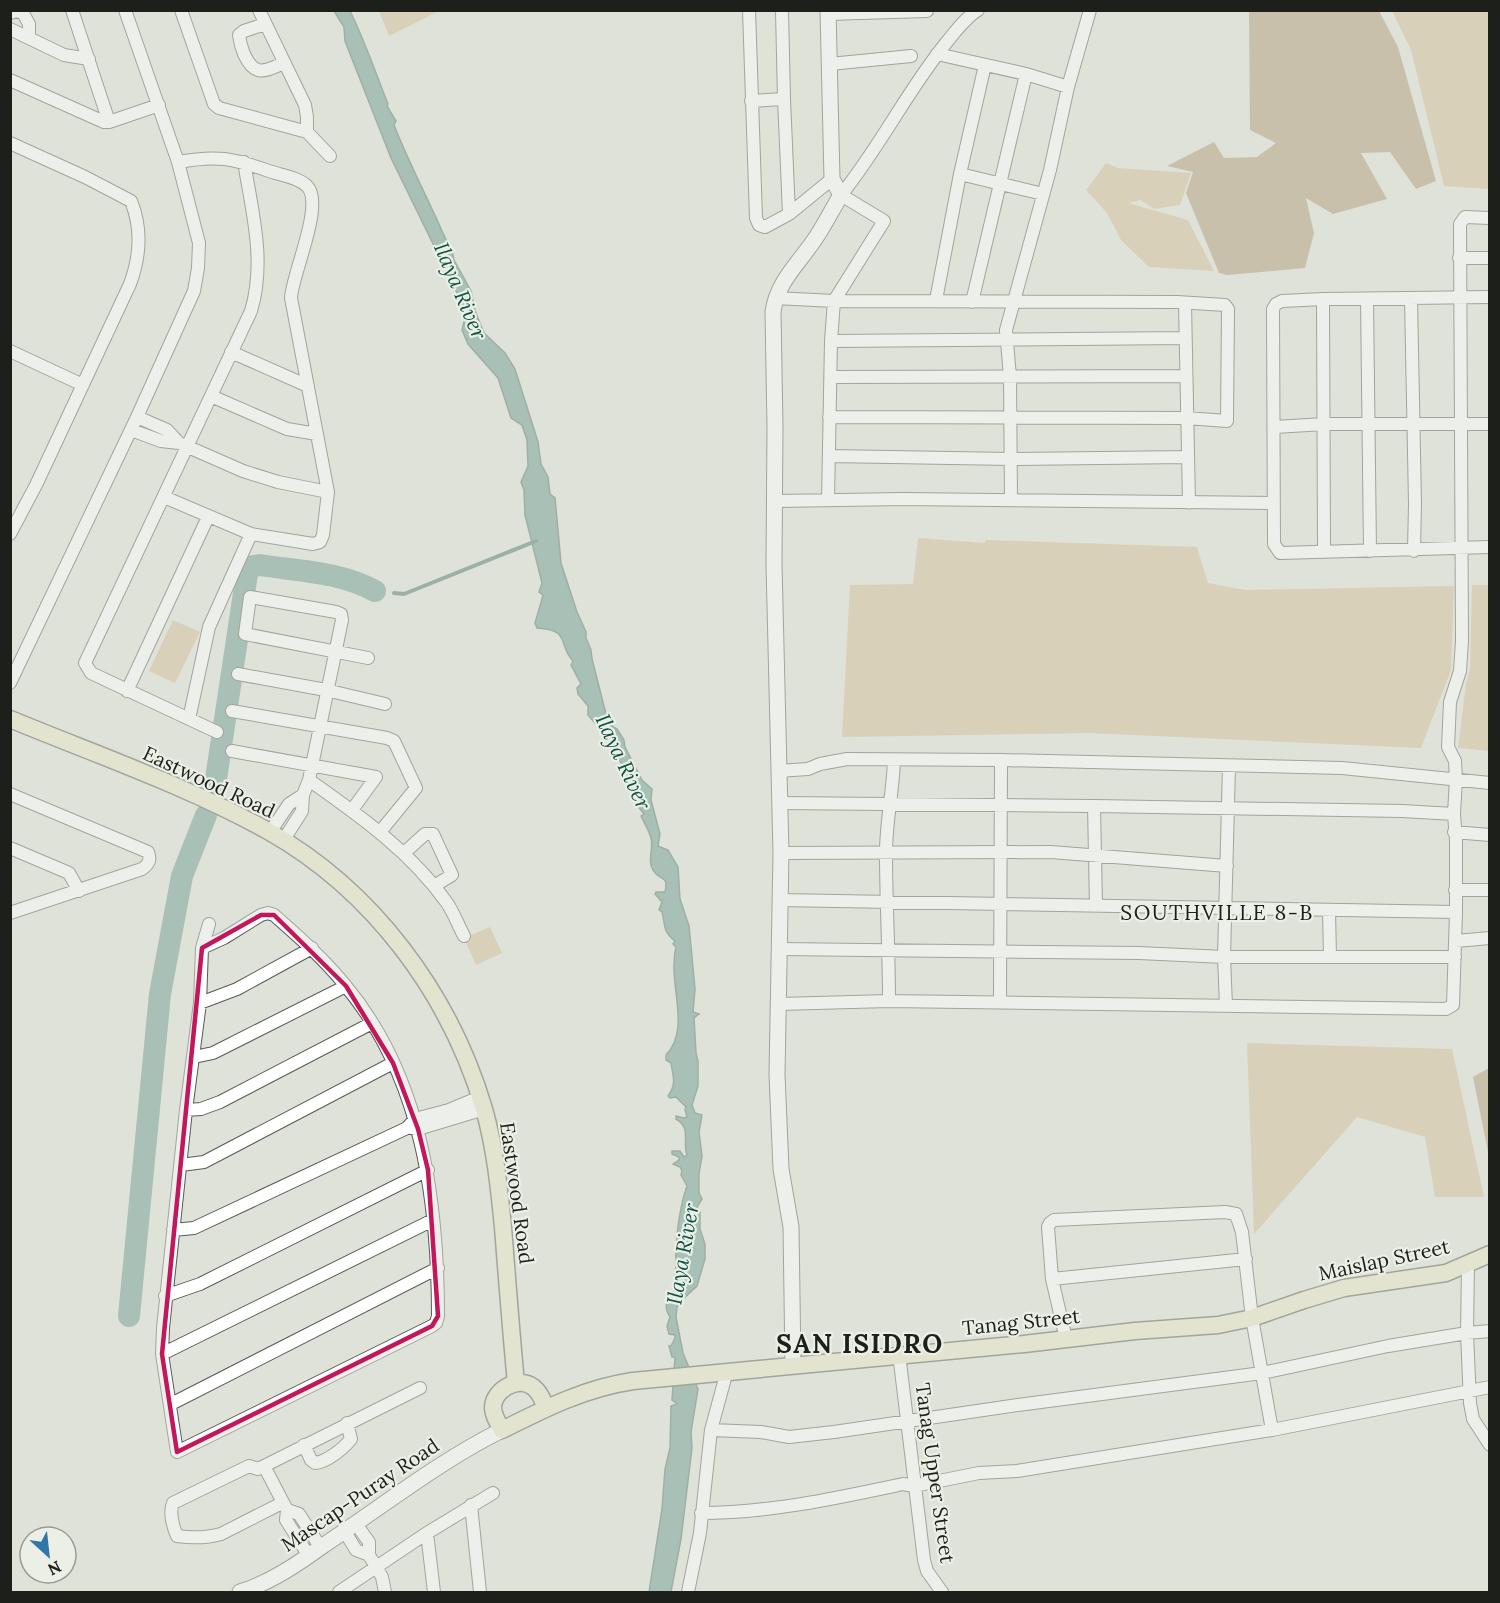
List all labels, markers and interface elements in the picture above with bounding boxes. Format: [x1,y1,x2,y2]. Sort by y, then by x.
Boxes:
water label: Ilaya River [428,238,493,344]
water label: Ilaya River [590,710,658,814]
street label: Eastwood Road [139,740,279,823]
district label: SOUTHVILLE 8-B [1120,899,1314,926]
street label: Eastwood Road [495,1120,540,1265]
water label: Ilaya River [660,1201,705,1307]
street label: Maislap Street [1316,1233,1452,1286]
street label: Tanag Street [961,1303,1081,1340]
district label: SAN ISIDRO [776,1327,944,1360]
street label: Tanag Upper Street [910,1381,961,1565]
street label: Mascap-Puray Road [276,1432,444,1557]
north arrow [18,1525,78,1585]
text: N [45,1557,65,1580]

